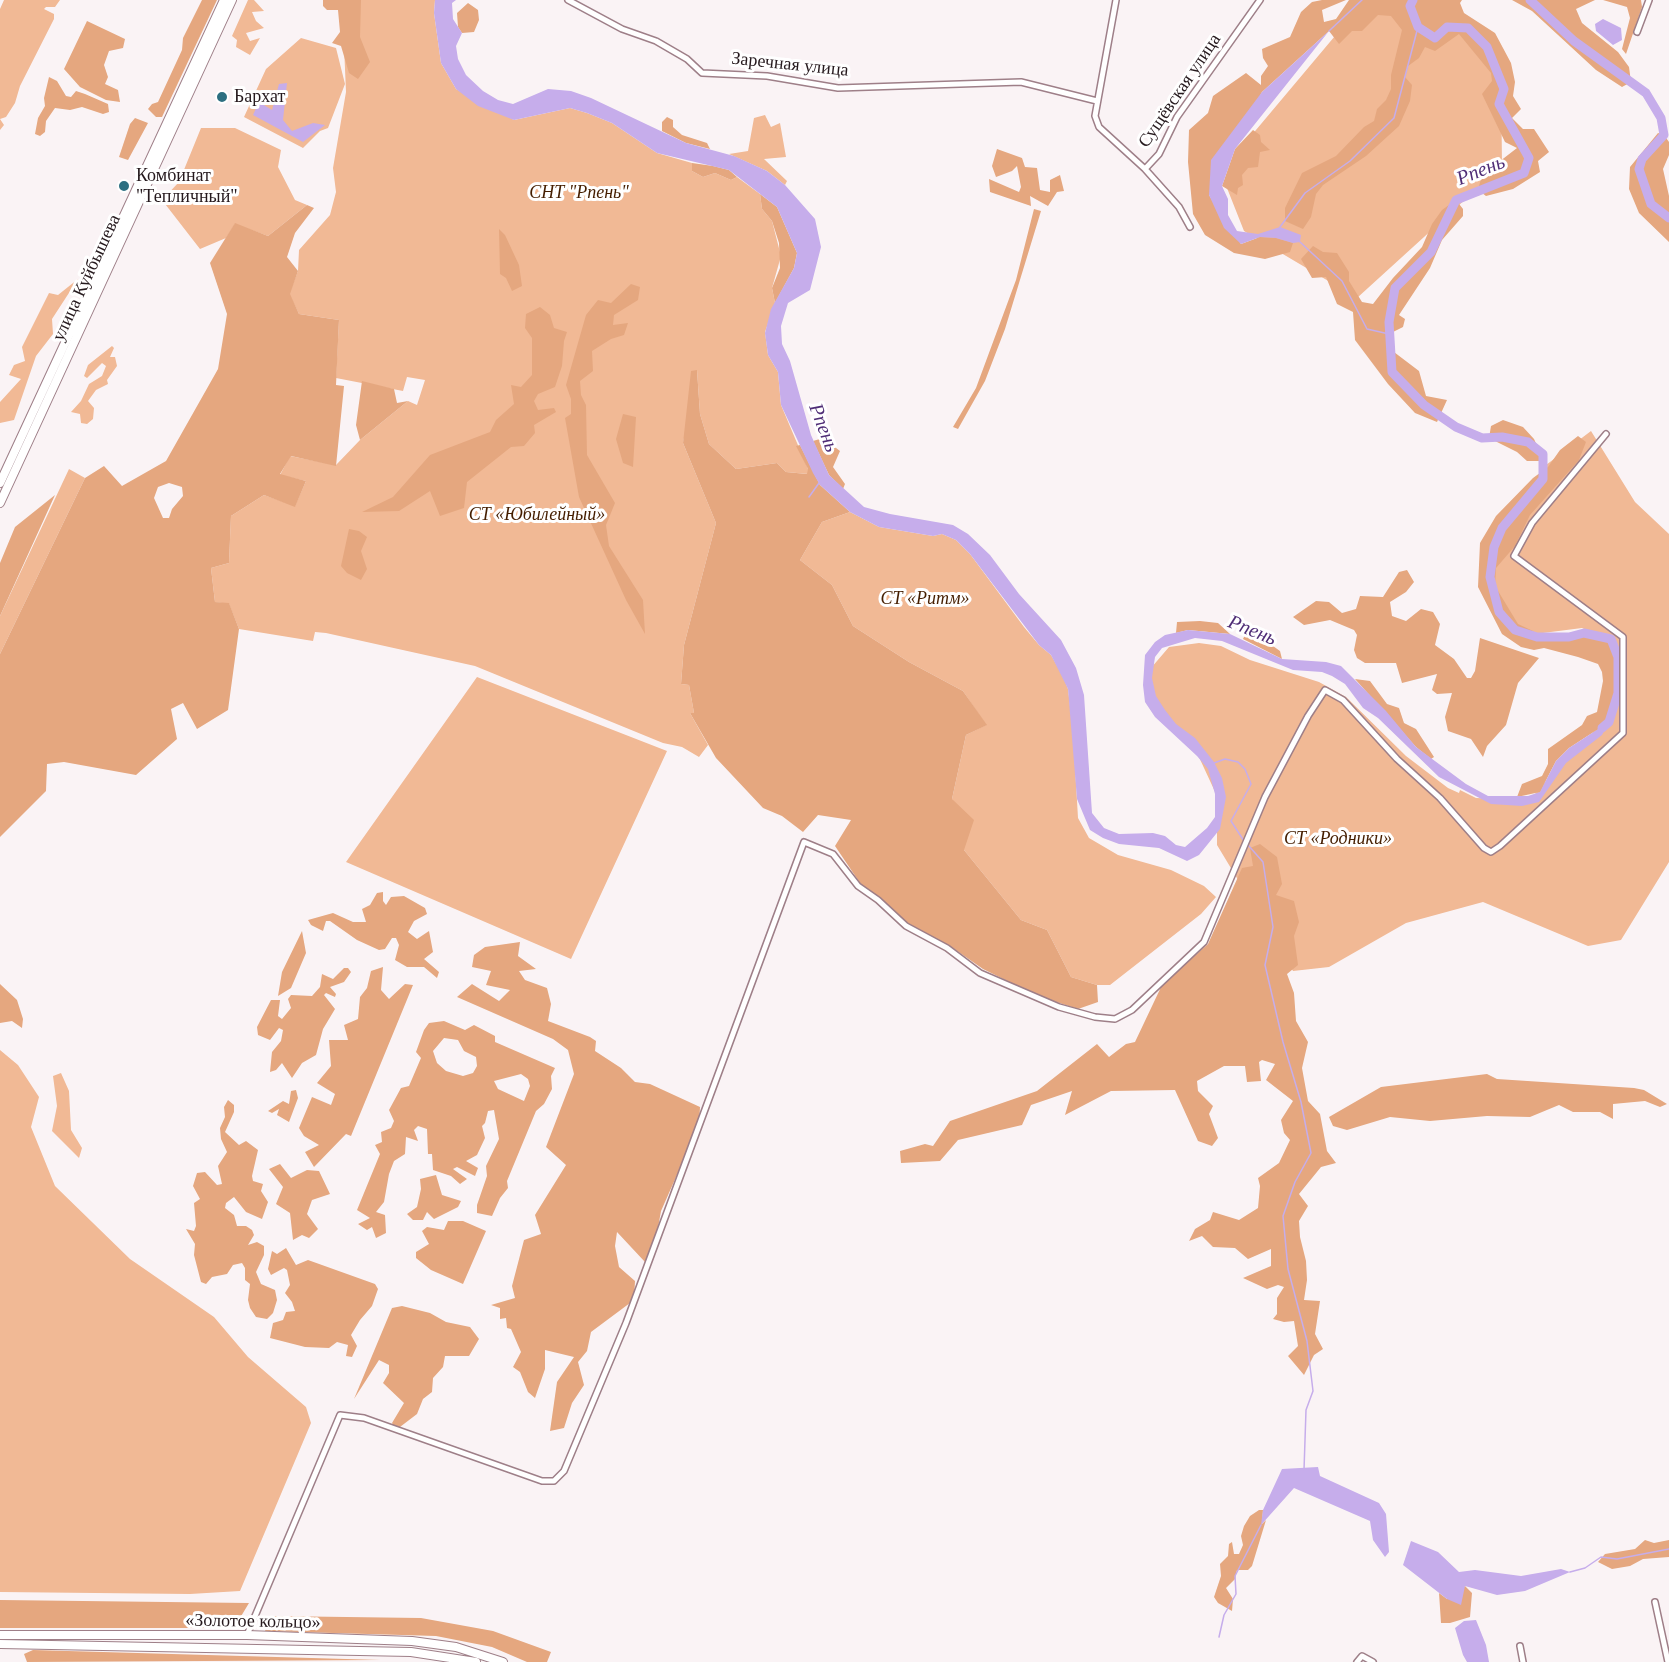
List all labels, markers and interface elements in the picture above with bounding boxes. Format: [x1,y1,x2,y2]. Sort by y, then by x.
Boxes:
street label: Сущёвская улица [1134,30,1226,152]
street label: Заречная улица [730,48,850,82]
place label: Бархат [234,86,285,108]
marker: Бархат [215,90,229,104]
water label: Рпень [1453,150,1509,192]
place label: Комбинат "Тепличный" [136,165,238,207]
marker: Комбинат "Тепличный" [117,179,131,193]
park label: СНТ "Рпень" [529,182,629,204]
street label: улица Куйбышева [48,211,126,345]
water label: Рпень [803,400,843,456]
park label: СТ «Юбилейный» [469,504,605,526]
park label: СТ «Ритм» [881,588,969,610]
water label: Рпень [1224,610,1280,652]
park label: СТ «Родники» [1284,828,1392,850]
street label: «Золотое кольцо» [185,1610,321,1634]

